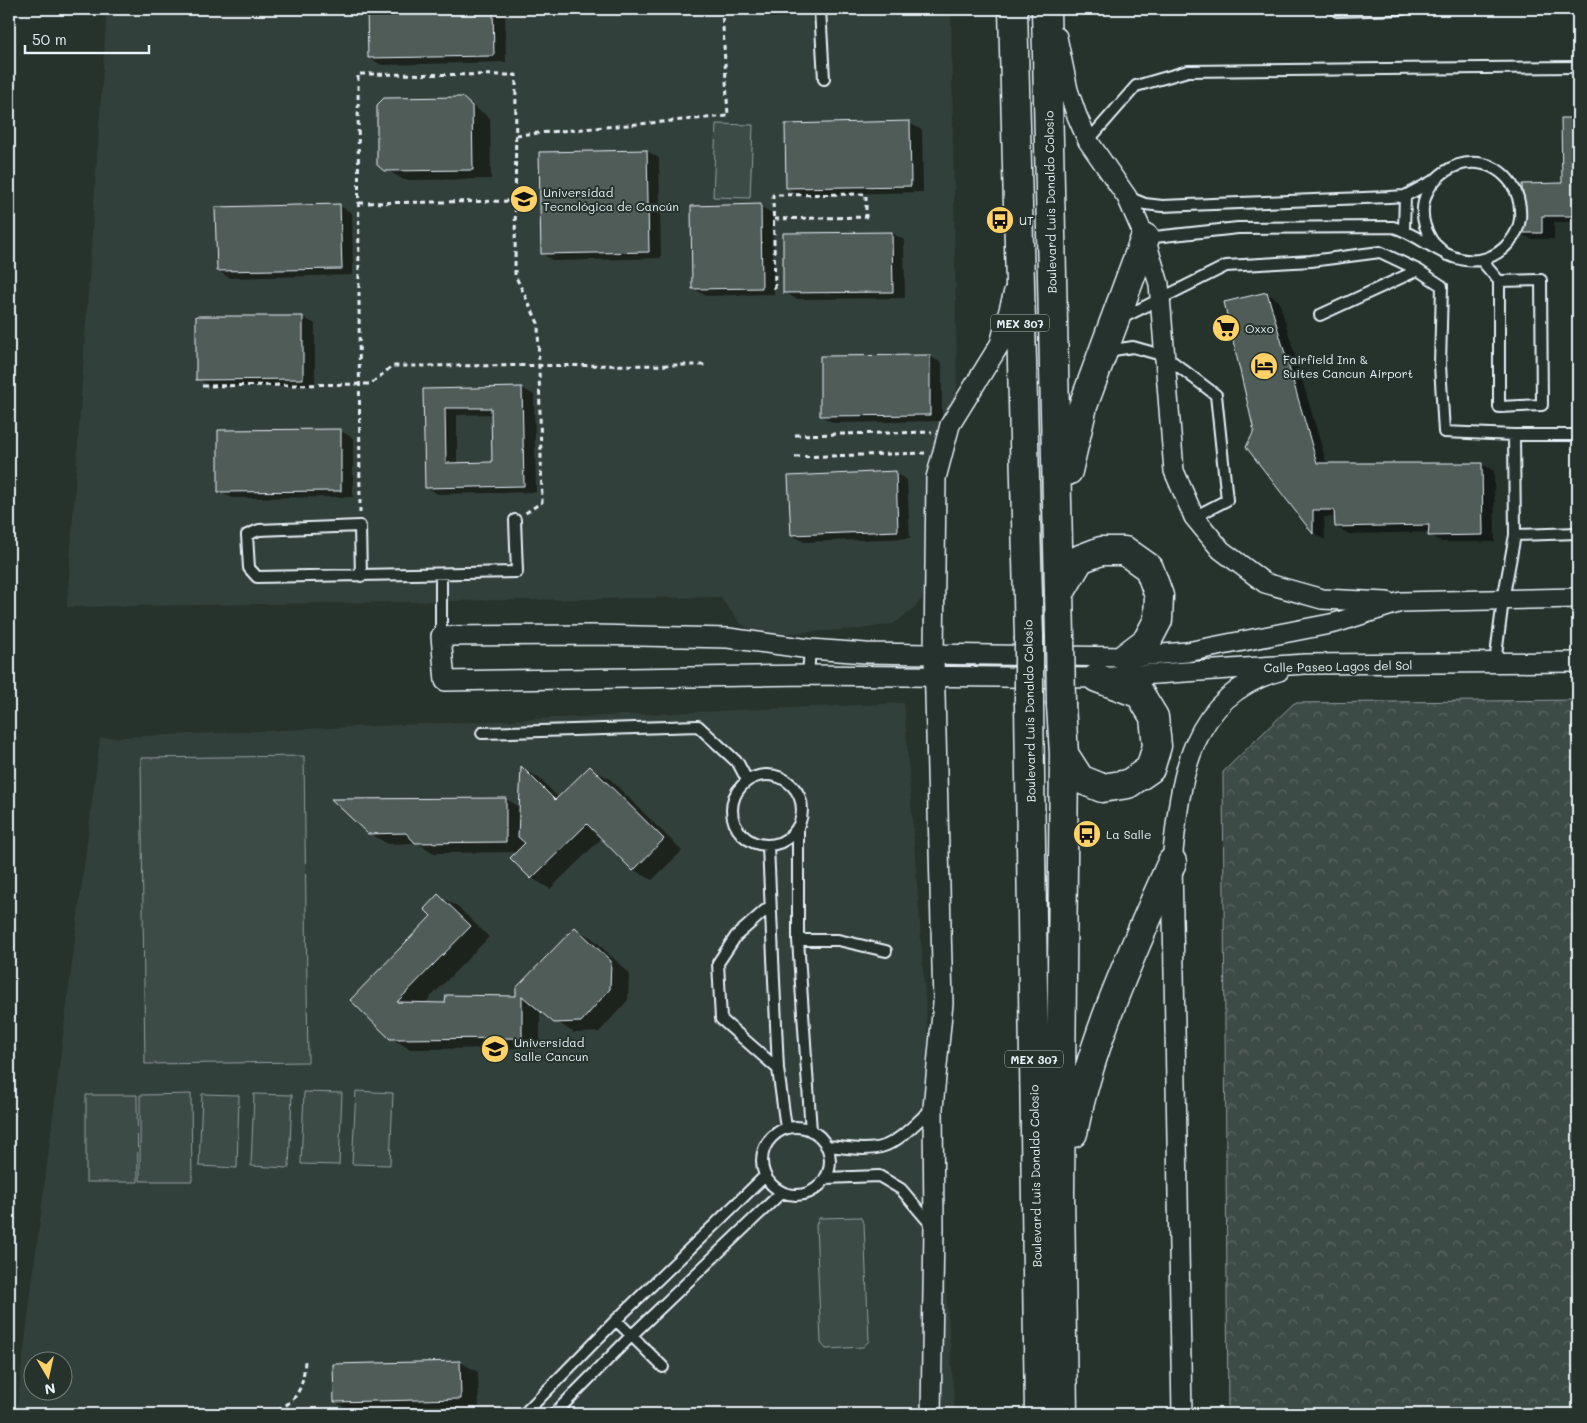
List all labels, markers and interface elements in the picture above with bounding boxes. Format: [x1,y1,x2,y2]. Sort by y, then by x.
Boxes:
scale bar [25,22,149,54]
text: 50 m [32,29,67,49]
street label: Boulevard Luis Donaldo Colosio [1040,111,1060,293]
school or university icon: Universidad Tecnológica de Cancún [509,184,539,214]
place label: Universidad Tecnológica de Cancún [543,184,679,214]
bus stop icon: UT [985,205,1015,235]
place label: UT [1019,212,1034,228]
supermarket icon: Oxxo [1211,313,1241,343]
road number: MEX 307 [991,314,1049,332]
place label: Oxxo [1245,320,1274,336]
hotel icon: Fairfield Inn & Suites Cancun Airport [1249,351,1279,381]
place label: Fairfield Inn & Suites Cancun Airport [1283,351,1413,381]
street label: Boulevard Luis Donaldo Colosio [1019,620,1039,802]
street label: Calle Paseo Lagos del Sol [1264,657,1412,675]
bus stop icon: La Salle [1072,819,1102,849]
place label: La Salle [1106,826,1151,842]
school or university icon: Universidad Salle Cancun [480,1034,510,1064]
place label: Universidad Salle Cancun [514,1034,589,1064]
road number: MEX 307 [1005,1050,1063,1068]
street label: Boulevard Luis Donaldo Colosio [1025,1085,1045,1267]
north arrow [22,1350,72,1400]
text: N [43,1379,57,1400]

